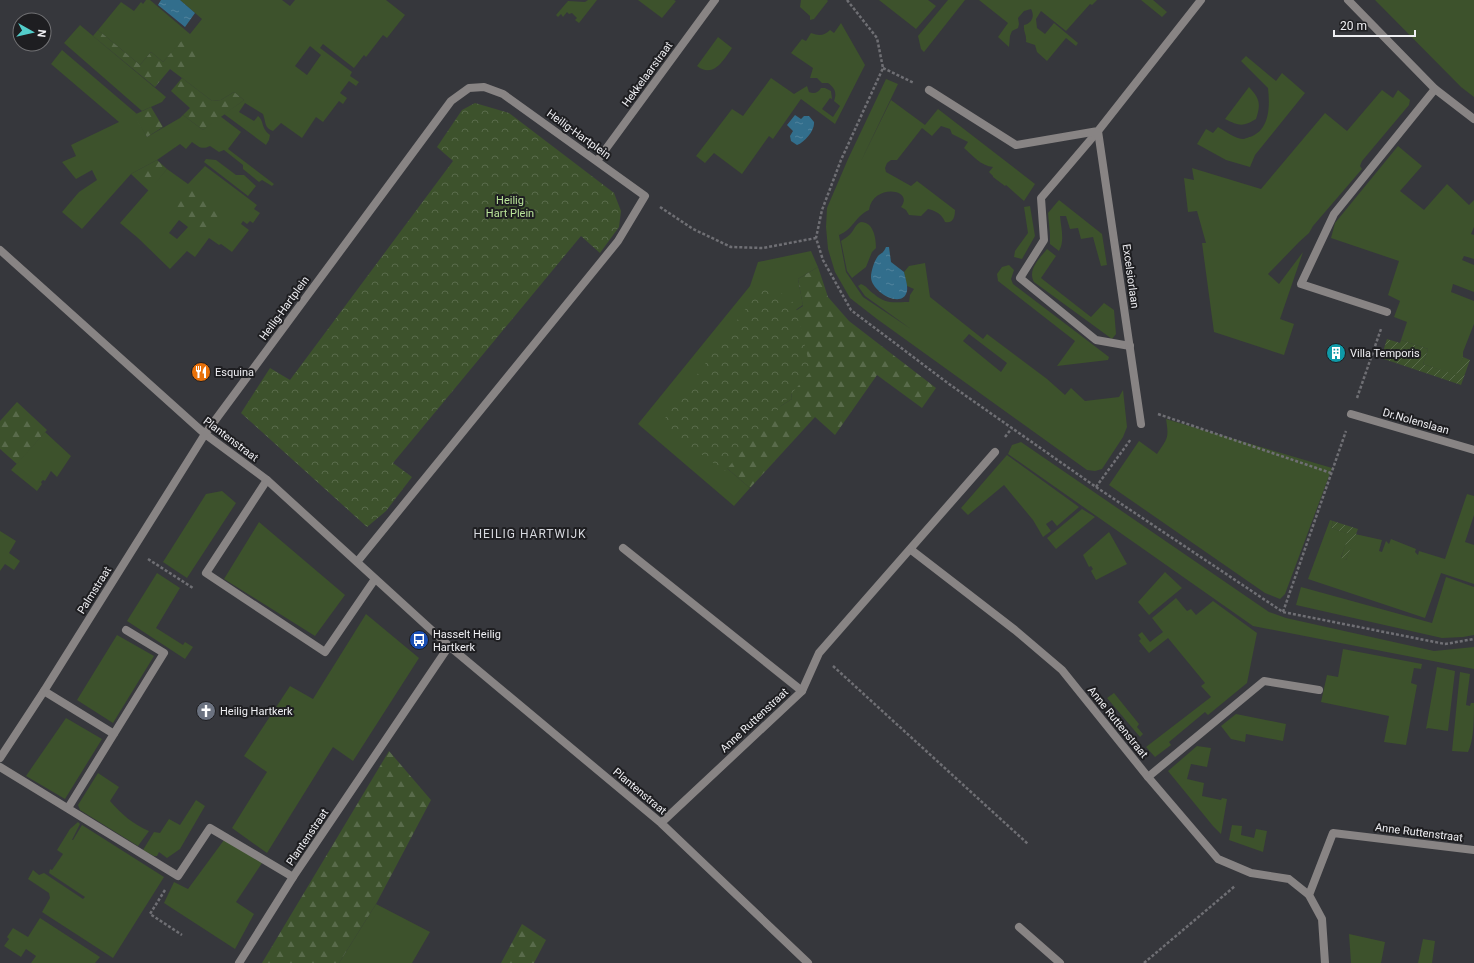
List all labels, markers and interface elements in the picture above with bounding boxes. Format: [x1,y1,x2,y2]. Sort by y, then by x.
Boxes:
north arrow [12,12,52,52]
scale bar [1334,12,1415,38]
text: 20 m [1340,19,1367,33]
text: N [34,29,48,38]
street label: Hekkelaarstraat [619,39,676,109]
street label: Heilig-Hartplein [544,107,613,162]
park label: Heilig Hart Plein [486,194,534,220]
street label: Excelsiorlaan [1120,243,1141,309]
street label: Heilig-Hartplein [257,274,312,343]
building icon: Villa Temporis [1325,342,1347,364]
place label: Villa Temporis [1350,347,1420,360]
restaurant icon: Esquina [190,361,212,383]
place label: Esquina [215,366,254,379]
street label: Dr.Nolenslaan [1381,406,1450,437]
street label: Plantenstraat [201,414,261,465]
district label: HEILIG HARTWIJK [473,527,587,541]
street label: Palmstraat [75,564,114,616]
place label: Hasselt Heilig Hartkerk [433,628,501,654]
bus stop icon: Hasselt Heilig Hartkerk [408,629,430,651]
street label: Anne Ruttenstraat [1085,684,1151,761]
street label: Anne Ruttenstraat [718,685,791,755]
church icon: Heilig Hartkerk [195,700,217,722]
place label: Heilig Hartkerk [220,705,293,718]
street label: Plantenstraat [610,765,669,818]
street label: Plantenstraat [284,806,331,868]
street label: Anne Ruttenstraat [1374,821,1464,844]

